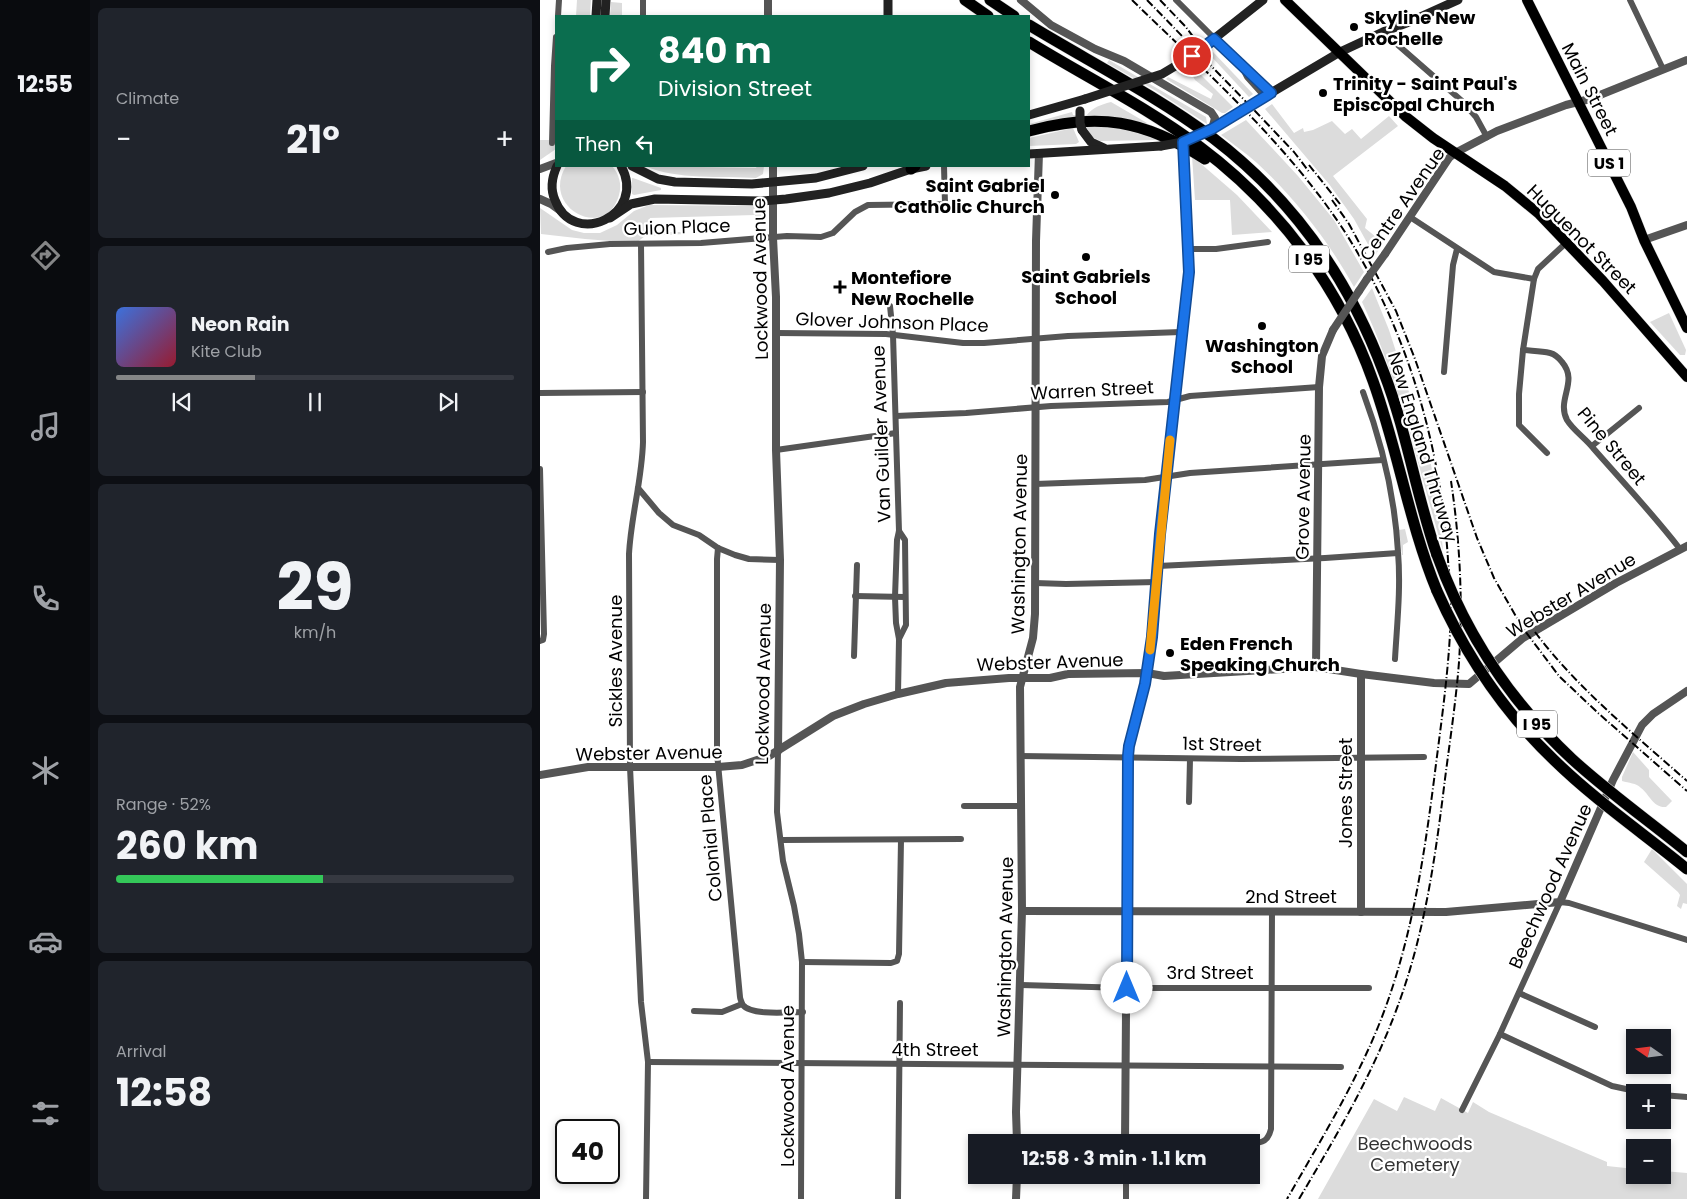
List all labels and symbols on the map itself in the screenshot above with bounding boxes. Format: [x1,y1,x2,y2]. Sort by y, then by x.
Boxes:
place label: Skyline New Rochelle [1364,5,1476,51]
marker: Skyline New Rochelle [1348,21,1360,33]
pin [1171,35,1213,77]
street label: Main Street [1556,38,1624,140]
place label: Trinity - Saint Paul's Episcopal Church [1333,71,1518,117]
marker: Trinity - Saint Paul's Episcopal Church [1317,87,1329,99]
street label: Centre Avenue [1354,142,1450,266]
road number: US 1 [1588,150,1630,177]
place label: Saint Gabriel Catholic Church [894,173,1045,219]
street label: Huguenot Street [1522,179,1642,299]
marker: Saint Gabriel Catholic Church [1049,189,1061,201]
street label: Lockwood Avenue [746,198,774,360]
street label: Guion Place [623,213,731,241]
road number: I 95 [1289,245,1329,272]
marker: Saint Gabriels School [1080,251,1092,263]
place label: Saint Gabriels School [1021,264,1151,310]
place label: Montefiore New Rochelle [851,265,974,311]
marker: Montefiore New Rochelle [833,280,847,294]
street label: Glover Johnson Place [795,306,989,338]
marker: Washington School [1256,320,1268,332]
place label: Washington School [1205,333,1319,379]
street label: Van Guilder Avenue [865,345,897,523]
street label: New England Thruway [1382,349,1464,545]
street label: Warren Street [1030,374,1154,406]
street label: Pine Street [1572,402,1652,490]
street label: Grove Avenue [1289,434,1317,560]
street label: Washington Avenue [1005,453,1033,635]
street label: Webster Avenue [1502,546,1640,644]
street label: Sickles Avenue [603,595,628,727]
street label: Lockwood Avenue [749,603,777,765]
place label: Eden French Speaking Church [1180,631,1340,677]
street label: Webster Avenue [976,647,1124,677]
marker: Eden French Speaking Church [1164,647,1176,659]
road number: I 95 [1517,711,1557,738]
street label: 1st Street [1182,731,1262,757]
street label: Jones Street [1333,738,1358,848]
street label: Webster Avenue [575,739,723,767]
street label: Colonial Place [692,773,728,903]
street label: Beechwood Avenue [1502,800,1598,972]
street label: Washington Avenue [991,856,1019,1038]
street label: 2nd Street [1245,884,1337,909]
street label: 3rd Street [1167,960,1254,985]
position arrow [1100,961,1152,1013]
street label: Lockwood Avenue [775,1005,800,1167]
north arrow [1626,1029,1671,1074]
street label: 4th Street [892,1037,978,1062]
speed limit sign: 40 [555,1119,620,1184]
park label: Beechwoods Cemetery [1357,1131,1473,1177]

